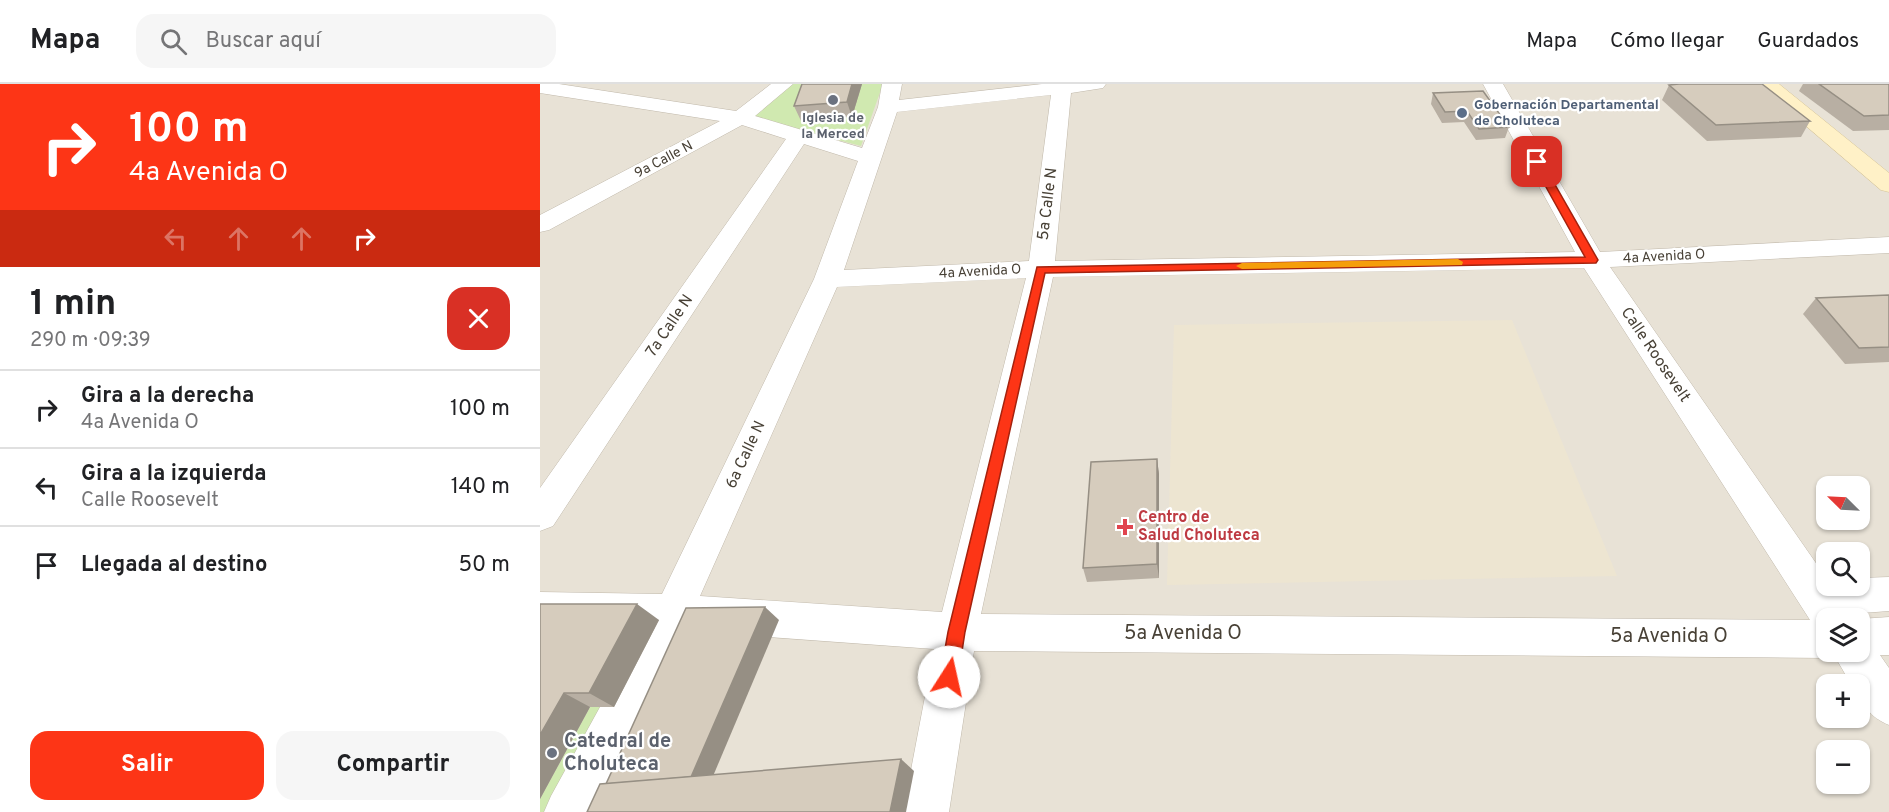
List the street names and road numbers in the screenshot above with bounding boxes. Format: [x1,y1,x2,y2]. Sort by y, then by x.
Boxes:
street label: 9a Calle N [632,138,696,182]
street label: 5a Calle N [1034,167,1062,241]
street label: 4a Avenida O [1622,246,1706,268]
street label: 4a Avenida O [938,261,1022,283]
street label: 7a Calle N [642,291,698,361]
street label: Calle Roosevelt [1616,304,1694,406]
street label: 6a Calle N [722,418,770,492]
street label: 5a Avenida O [1124,621,1242,647]
street label: 5a Avenida O [1610,624,1728,650]

